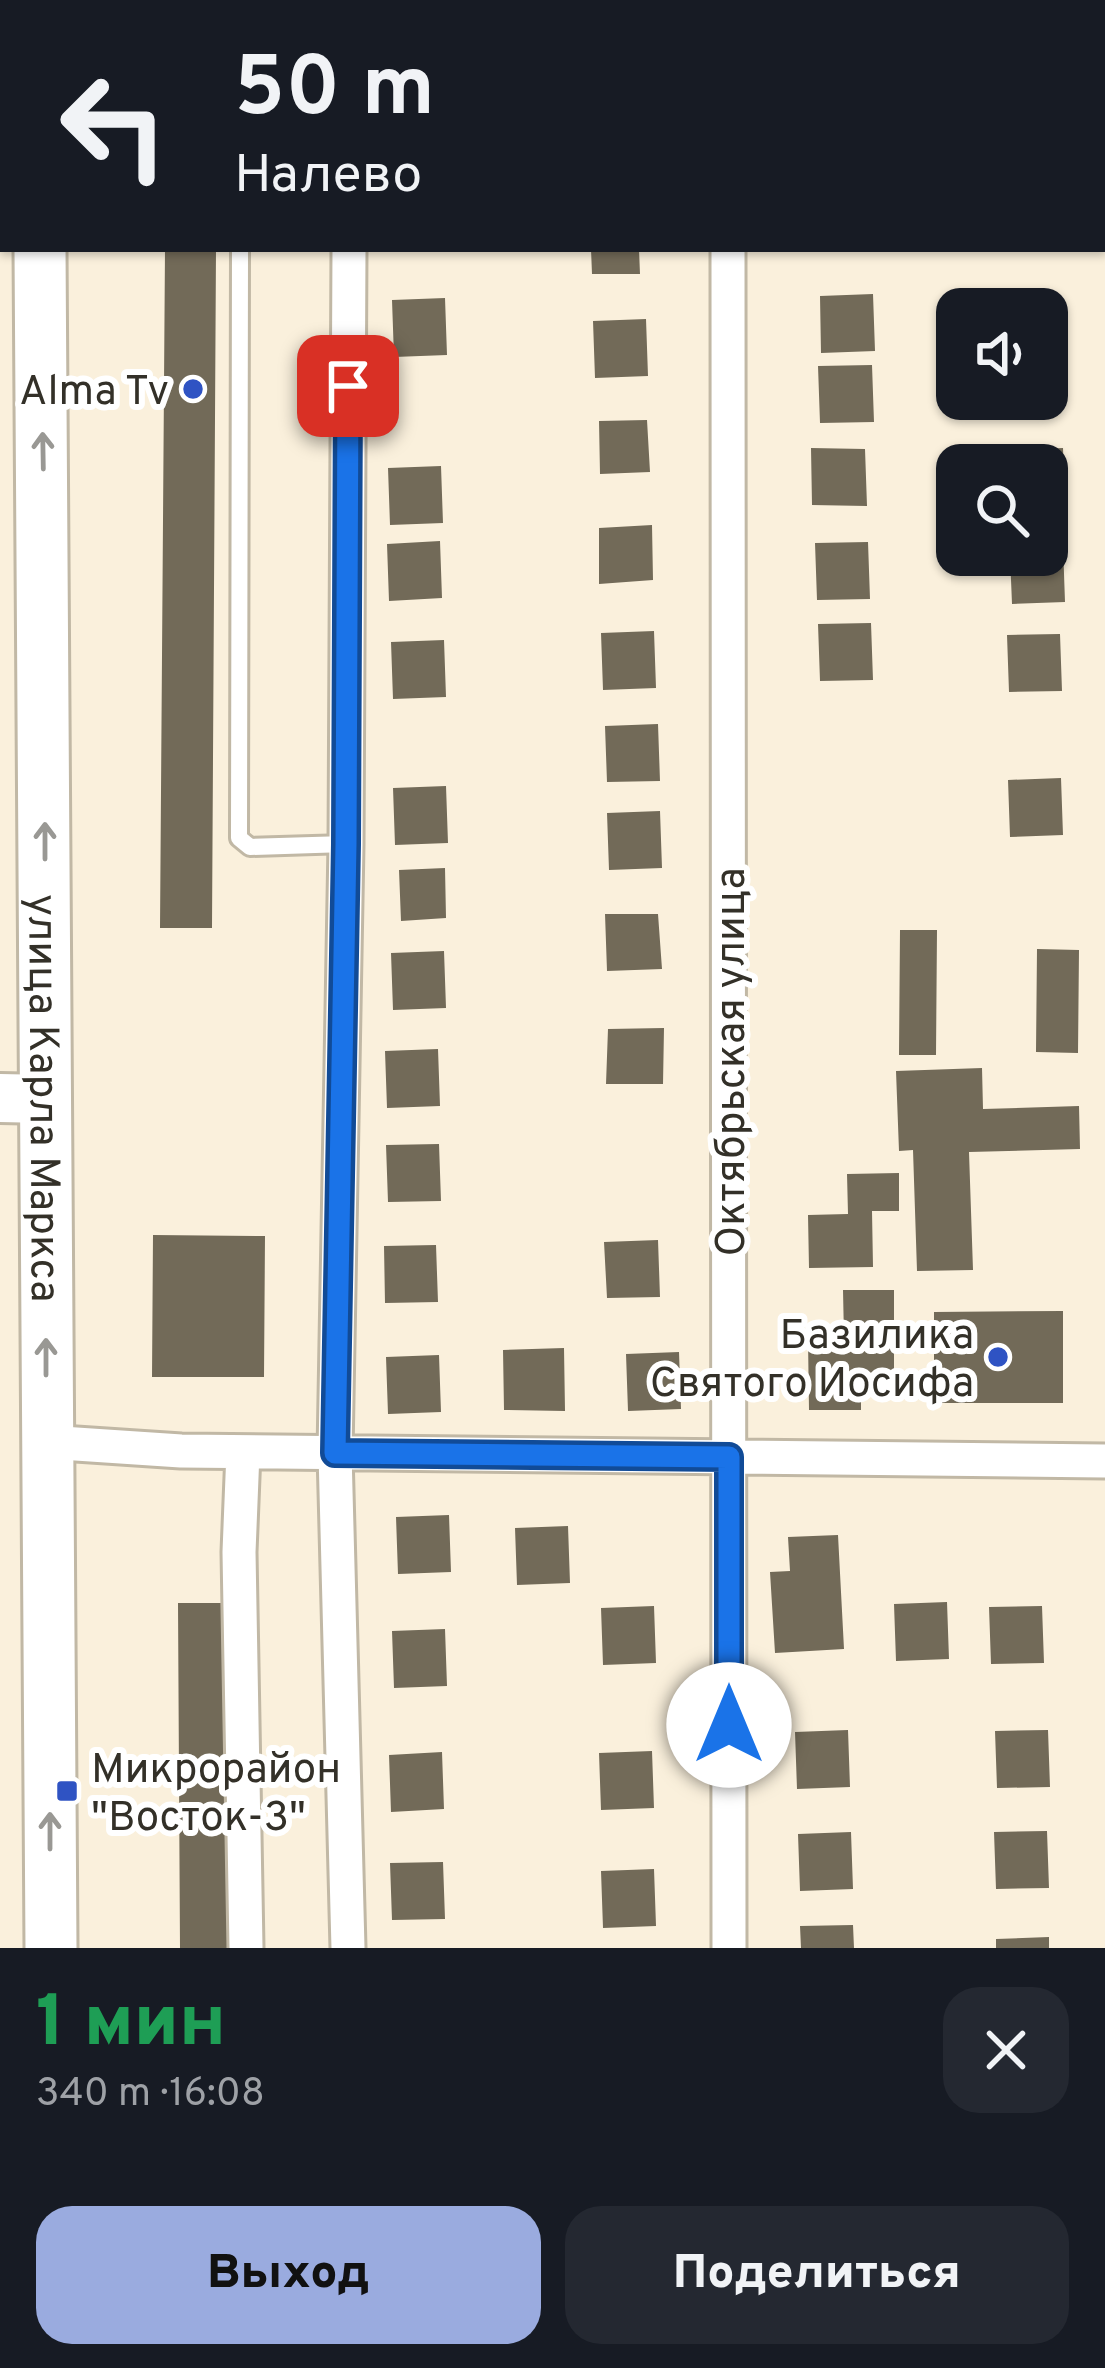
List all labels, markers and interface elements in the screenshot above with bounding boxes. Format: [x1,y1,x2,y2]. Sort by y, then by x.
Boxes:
text: 50 m [234,39,435,145]
icon: left [36,48,192,204]
text: Налево [234,143,422,212]
map controls [936,288,1068,576]
button: sound [936,288,1068,420]
pin [297,335,399,437]
icon: arrive [315,353,381,419]
place label: Alma Tv [19,367,169,420]
marker: Alma Tv [180,376,206,402]
one-way arrow [31,432,54,471]
button: search [936,444,1068,576]
one-way arrow [34,822,56,861]
street label: Октябрьская улица [707,867,760,1257]
street label: улица Карла Маркса [13,894,69,1302]
place label: Базилика Святого Иосифа [650,1311,974,1412]
one-way arrow [35,1338,57,1377]
marker: Базилика Святого Иосифа [985,1344,1011,1370]
position arrow [666,1662,792,1788]
place label: Микрорайон "Восток-3" [91,1745,341,1846]
marker: Микрорайон "Восток-3" [54,1778,80,1804]
one-way arrow [38,1812,61,1851]
text: 1 мин [36,1980,226,2072]
button: close [943,1987,1069,2113]
text: 340 m · 16:08 [36,2071,265,2120]
button: Выход [36,2206,541,2344]
button: Поделиться [565,2206,1069,2344]

